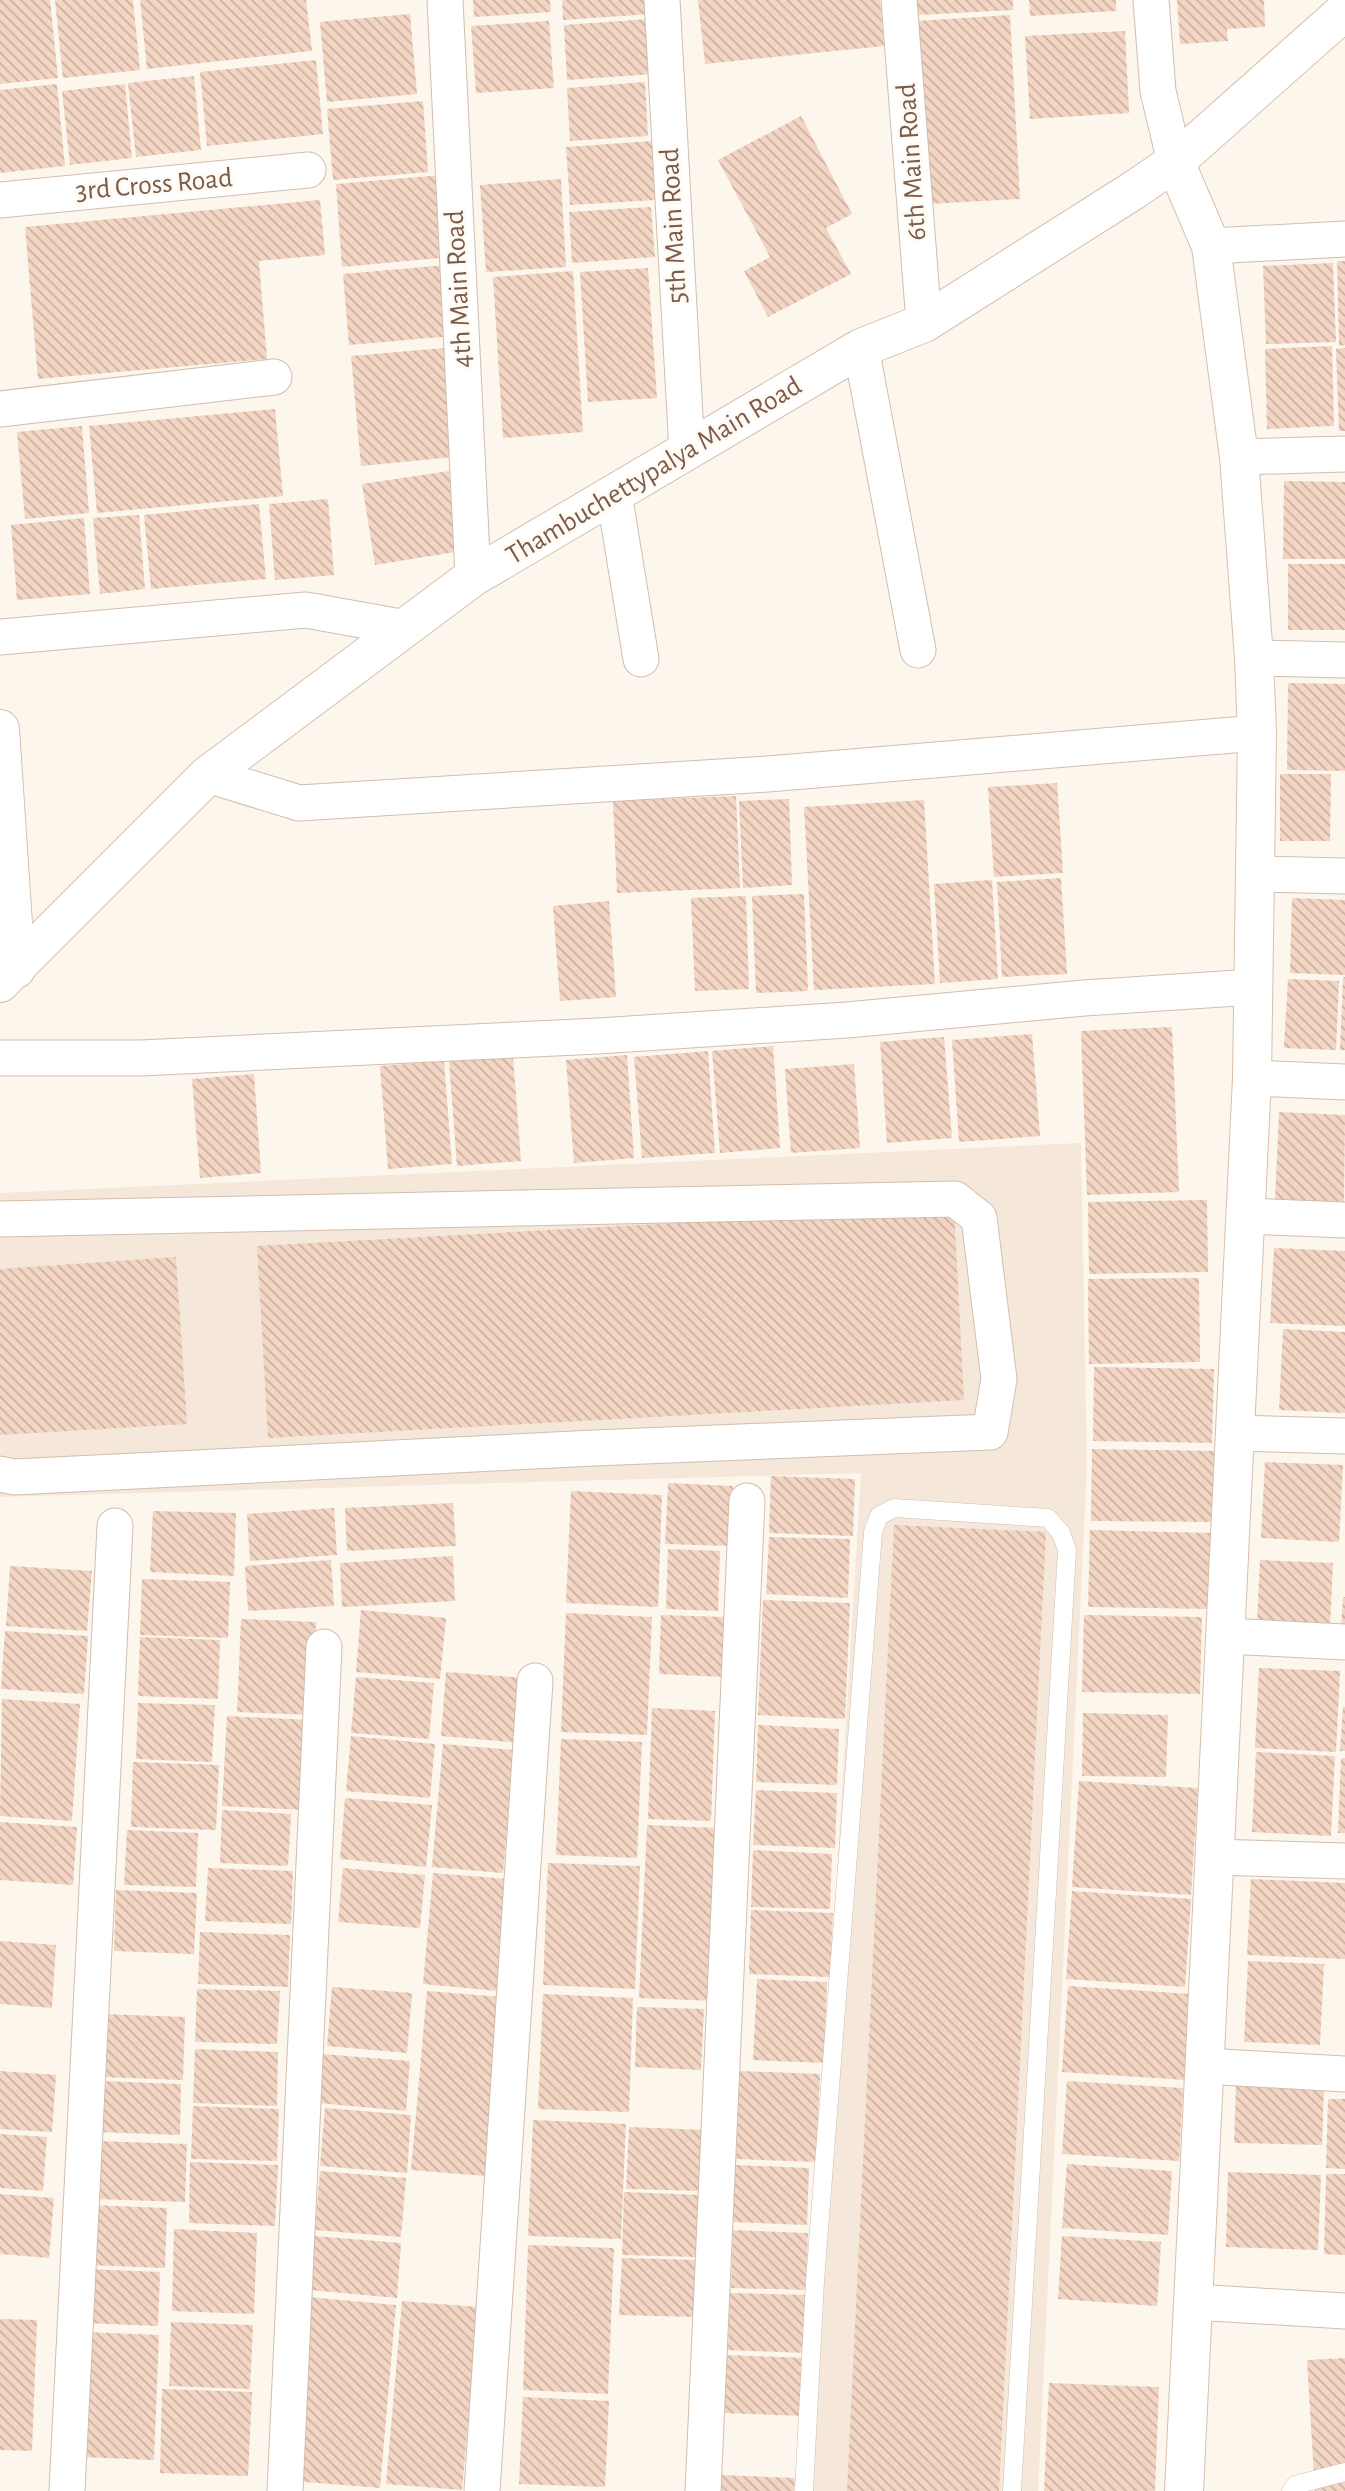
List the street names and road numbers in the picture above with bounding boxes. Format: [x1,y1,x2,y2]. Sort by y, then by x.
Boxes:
street label: 6th Main Road [893,82,931,242]
street label: 5th Main Road [656,147,692,305]
street label: 3rd Cross Road [74,164,234,206]
street label: 4th Main Road [441,209,477,369]
street label: Thambuchettypalya Main Road [501,372,807,570]

